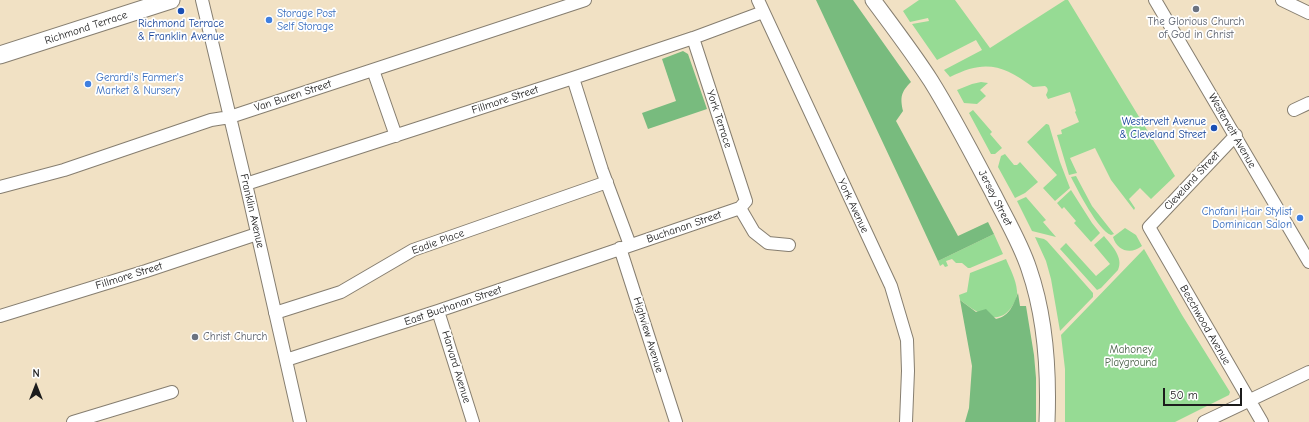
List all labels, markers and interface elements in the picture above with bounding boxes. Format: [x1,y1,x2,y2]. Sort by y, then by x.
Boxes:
marker: The Glorious Church of God in Christ [1191,4,1201,14]
marker: Richmond Terrace & Franklin Avenue [176,6,186,16]
place label: Storage Post Self Storage [277,7,336,33]
street label: Richmond Terrace [43,8,129,48]
marker: Storage Post Self Storage [264,15,274,25]
place label: The Glorious Church of God in Christ [1148,15,1244,41]
place label: Richmond Terrace & Franklin Avenue [138,17,224,43]
place label: Gerardi's Farmer's Market & Nursery [96,71,183,97]
street label: Van Buren Street [253,77,333,115]
marker: Gerardi's Farmer's Market & Nursery [83,79,93,89]
street label: Fillmore Street [470,83,540,117]
street label: York Terrace [703,88,735,150]
street label: Westervelt Avenue [1205,91,1259,171]
place label: Westervelt Avenue & Cleveland Street [1119,115,1206,141]
marker: Westervelt Avenue & Cleveland Street [1209,123,1219,133]
street label: Cleveland Street [1161,149,1223,213]
street label: Jersey Street [975,168,1015,228]
street label: Franklin Avenue [237,173,267,249]
street label: York Avenue [835,177,871,235]
place label: Chofani Hair Stylist Dominican Salon [1202,205,1292,231]
street label: Buchanan Street [645,208,723,246]
marker: Chofani Hair Stylist Dominican Salon [1295,213,1305,223]
street label: Eadie Place [410,226,466,258]
street label: Fillmore Street [94,260,164,292]
street label: East Buchanan Street [403,283,503,329]
street label: Beechwood Avenue [1177,283,1233,367]
street label: Highview Avenue [630,296,666,374]
street label: Harvard Avenue [439,329,473,405]
place label: Christ Church [203,330,267,344]
marker: Christ Church [190,332,200,342]
park label: Mahoney Playground [1105,343,1157,369]
north arrow [16,366,56,406]
text: N [32,367,40,380]
scale bar [1165,380,1244,406]
text: 50 m [1170,388,1198,402]

